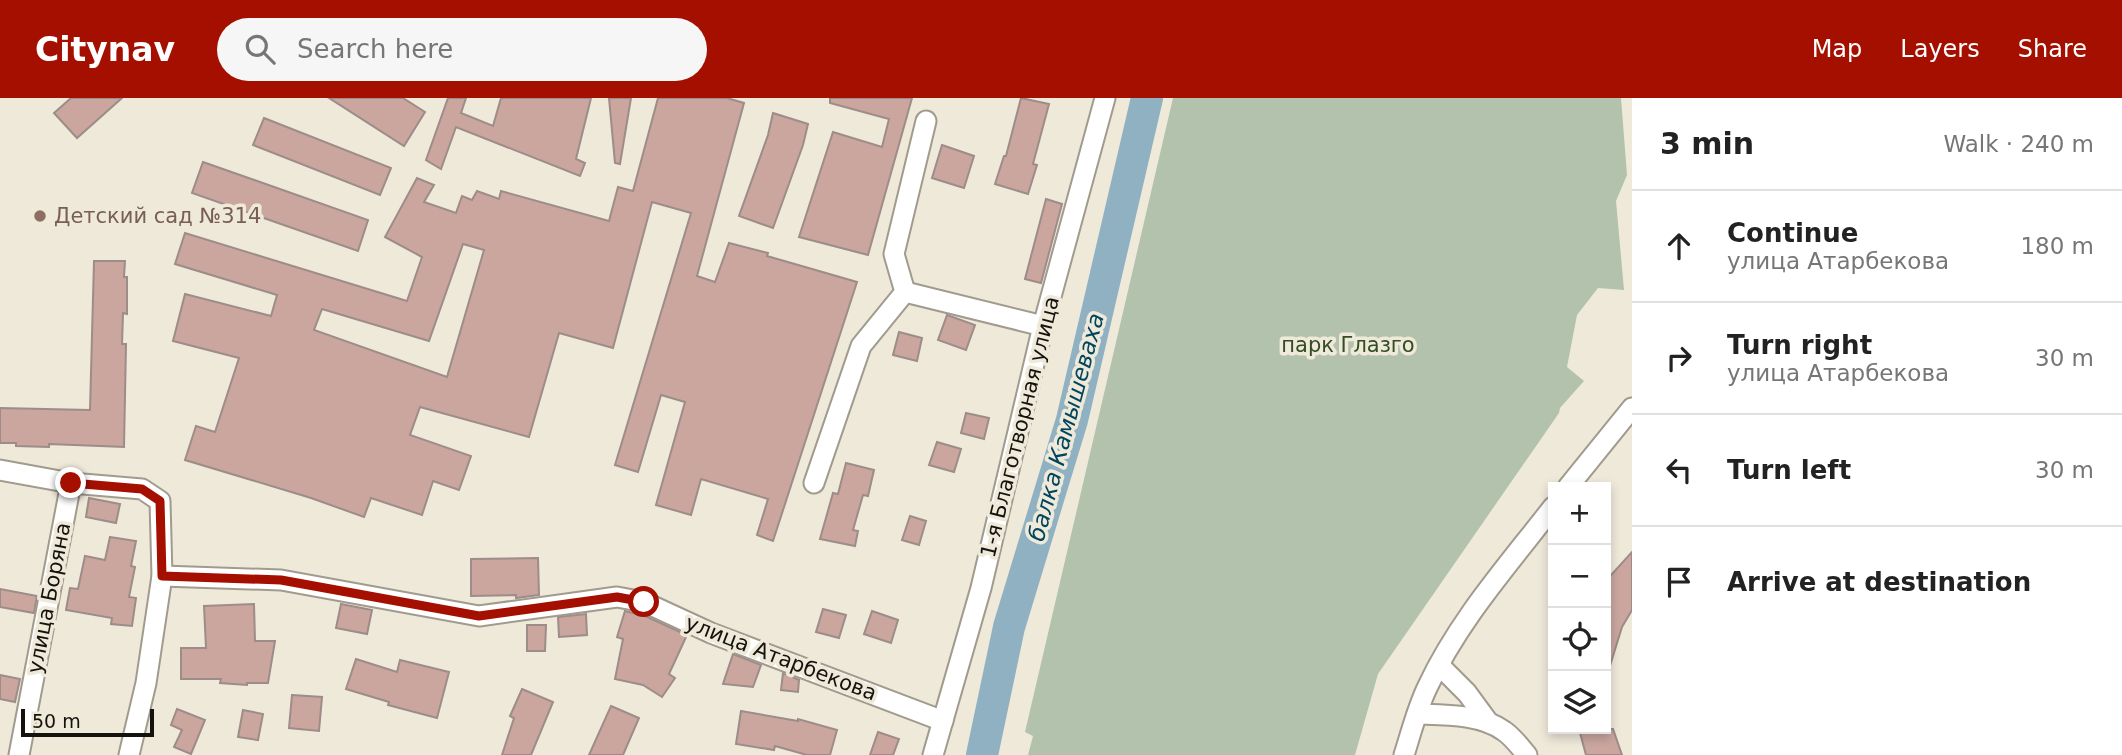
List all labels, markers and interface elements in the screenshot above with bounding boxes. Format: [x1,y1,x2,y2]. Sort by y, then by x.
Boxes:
search box [217,18,707,81]
text: Citynav [35,30,175,69]
icon: search [241,30,279,68]
text: Search here [297,34,453,64]
text: Map [1812,35,1862,63]
text: Layers [1900,35,1980,63]
text: Share [2018,35,2087,63]
text: 3 min [1660,126,1754,161]
text: Walk · 240 m [1943,131,2094,157]
place label: Детский сад №314 [54,204,261,228]
marker: Детский сад №314 [32,208,48,224]
text: Continue [1727,218,1858,248]
icon: ahead [1660,227,1698,265]
text: 180 m [2020,233,2094,259]
text: улица Атарбекова [1727,248,1949,274]
street label: 1-я Благотворная улица [976,294,1064,560]
water label: балка Камышеваха [1023,310,1109,544]
text: Turn right [1727,330,1872,360]
park label: парк Глазго [1281,333,1415,357]
icon: right [1660,339,1698,377]
text: 30 m [2035,345,2094,371]
text: улица Атарбекова [1727,360,1949,386]
icon: left [1660,451,1698,489]
text: Turn left [1727,455,1851,485]
text: 30 m [2035,457,2094,483]
route end [55,467,86,498]
map controls [1548,482,1611,734]
button: + [1548,482,1611,545]
street label: улица Боряна [23,521,75,675]
button: − [1548,545,1611,608]
icon: arrive [1660,563,1698,601]
text: Arrive at destination [1727,567,2031,597]
route start [628,586,659,617]
button: locate [1548,608,1611,671]
street label: улица Атарбекова [682,610,880,706]
button: layers [1548,671,1611,734]
scale bar [21,706,154,738]
text: 50 m [32,710,81,732]

